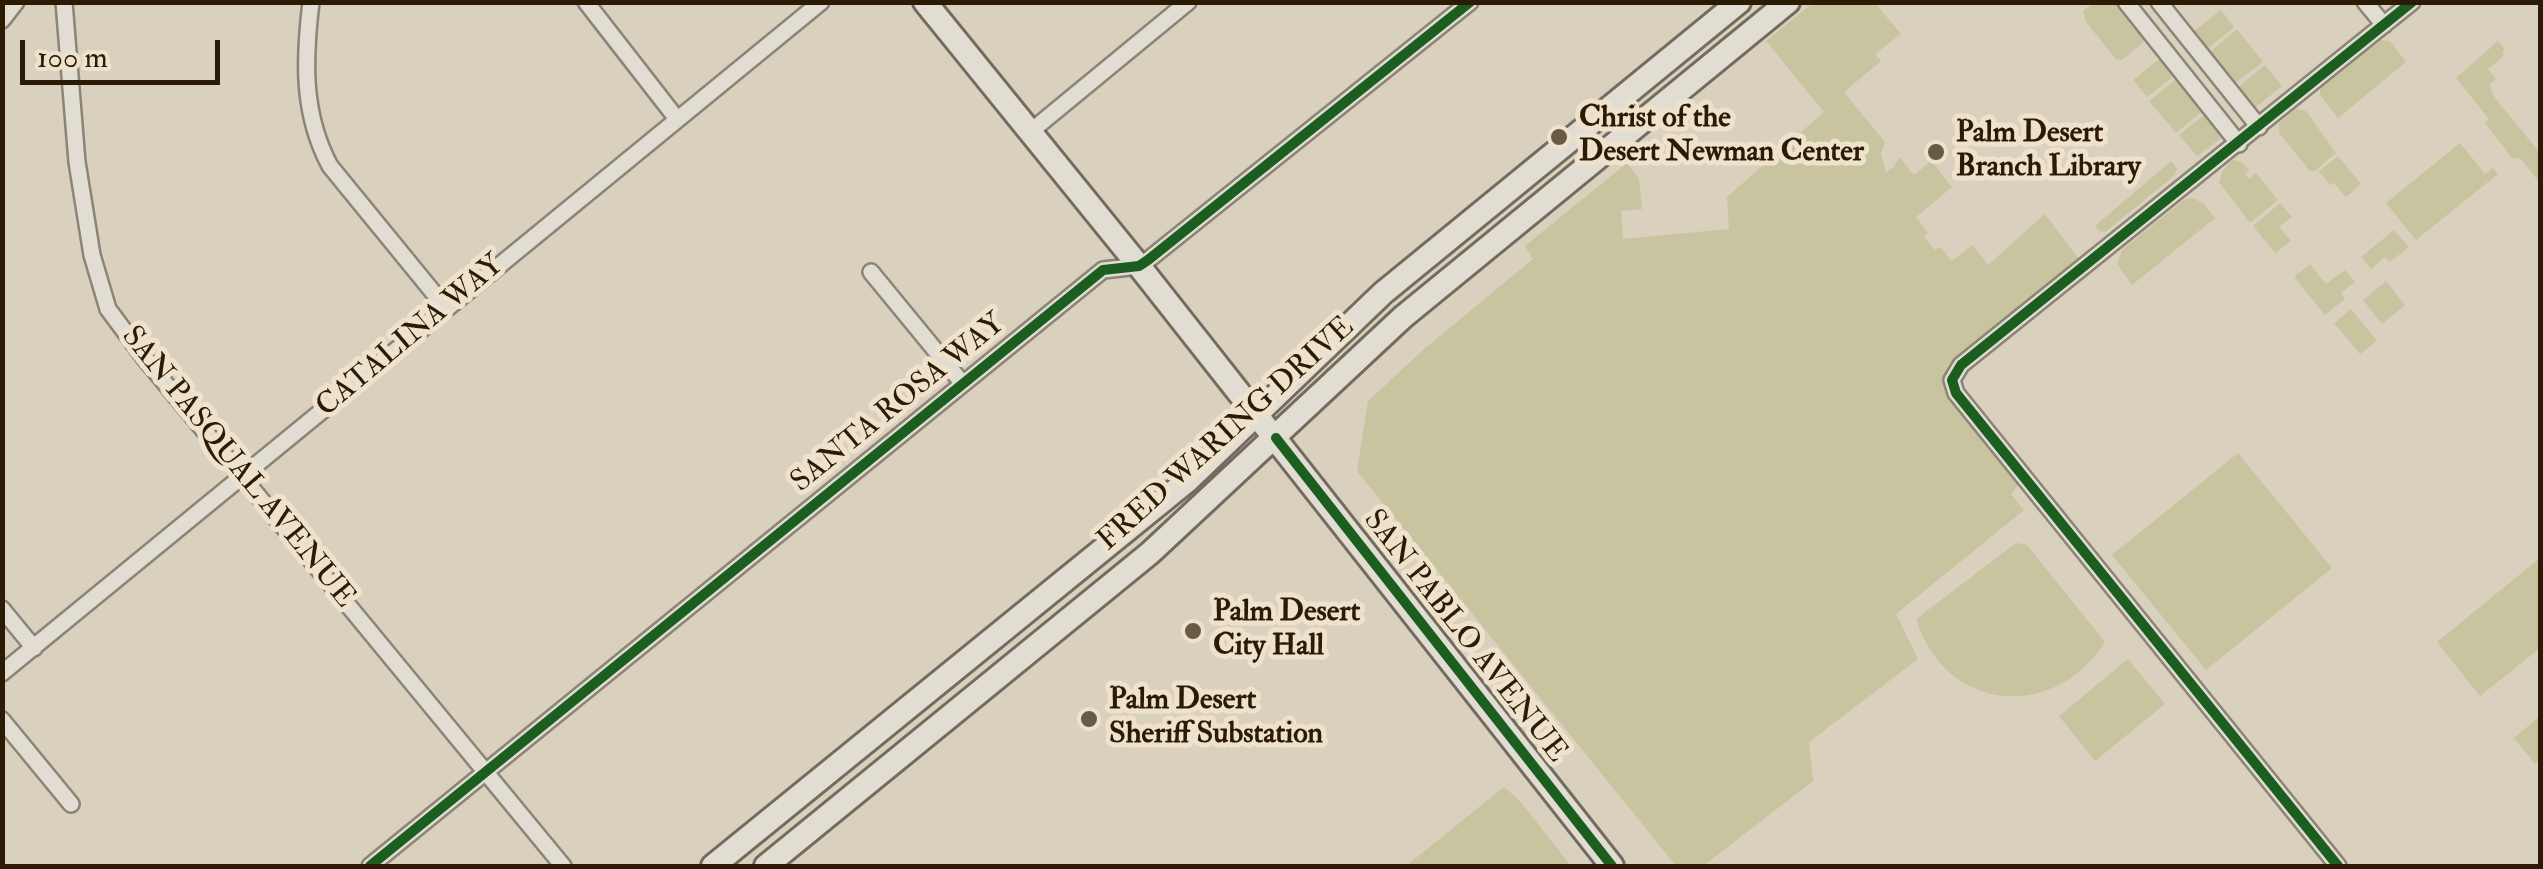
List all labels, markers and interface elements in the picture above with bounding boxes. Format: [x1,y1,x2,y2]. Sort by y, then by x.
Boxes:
scale bar [25,20,225,82]
text: 100 m [37,39,108,76]
place label: Christ of the Desert Newman Center [1579,102,1864,172]
place label: Palm Desert Branch Library [1956,117,2141,188]
marker: Christ of the Desert Newman Center [1548,126,1570,148]
marker: Palm Desert Branch Library [1925,141,1947,163]
street label: CATALINA WAY [310,248,512,426]
street label: SANTA ROSA WAY [785,307,1013,501]
street label: FRED WARING DRIVE [1091,310,1363,560]
street label: SAN PASQUAL AVENUE [112,320,362,616]
street label: SAN PABLO AVENUE [1354,504,1574,770]
place label: Palm Desert City Hall [1213,596,1360,666]
marker: Palm Desert City Hall [1182,620,1204,642]
place label: Palm Desert Sheriff Substation [1109,684,1323,754]
marker: Palm Desert Sheriff Substation [1078,708,1100,730]

